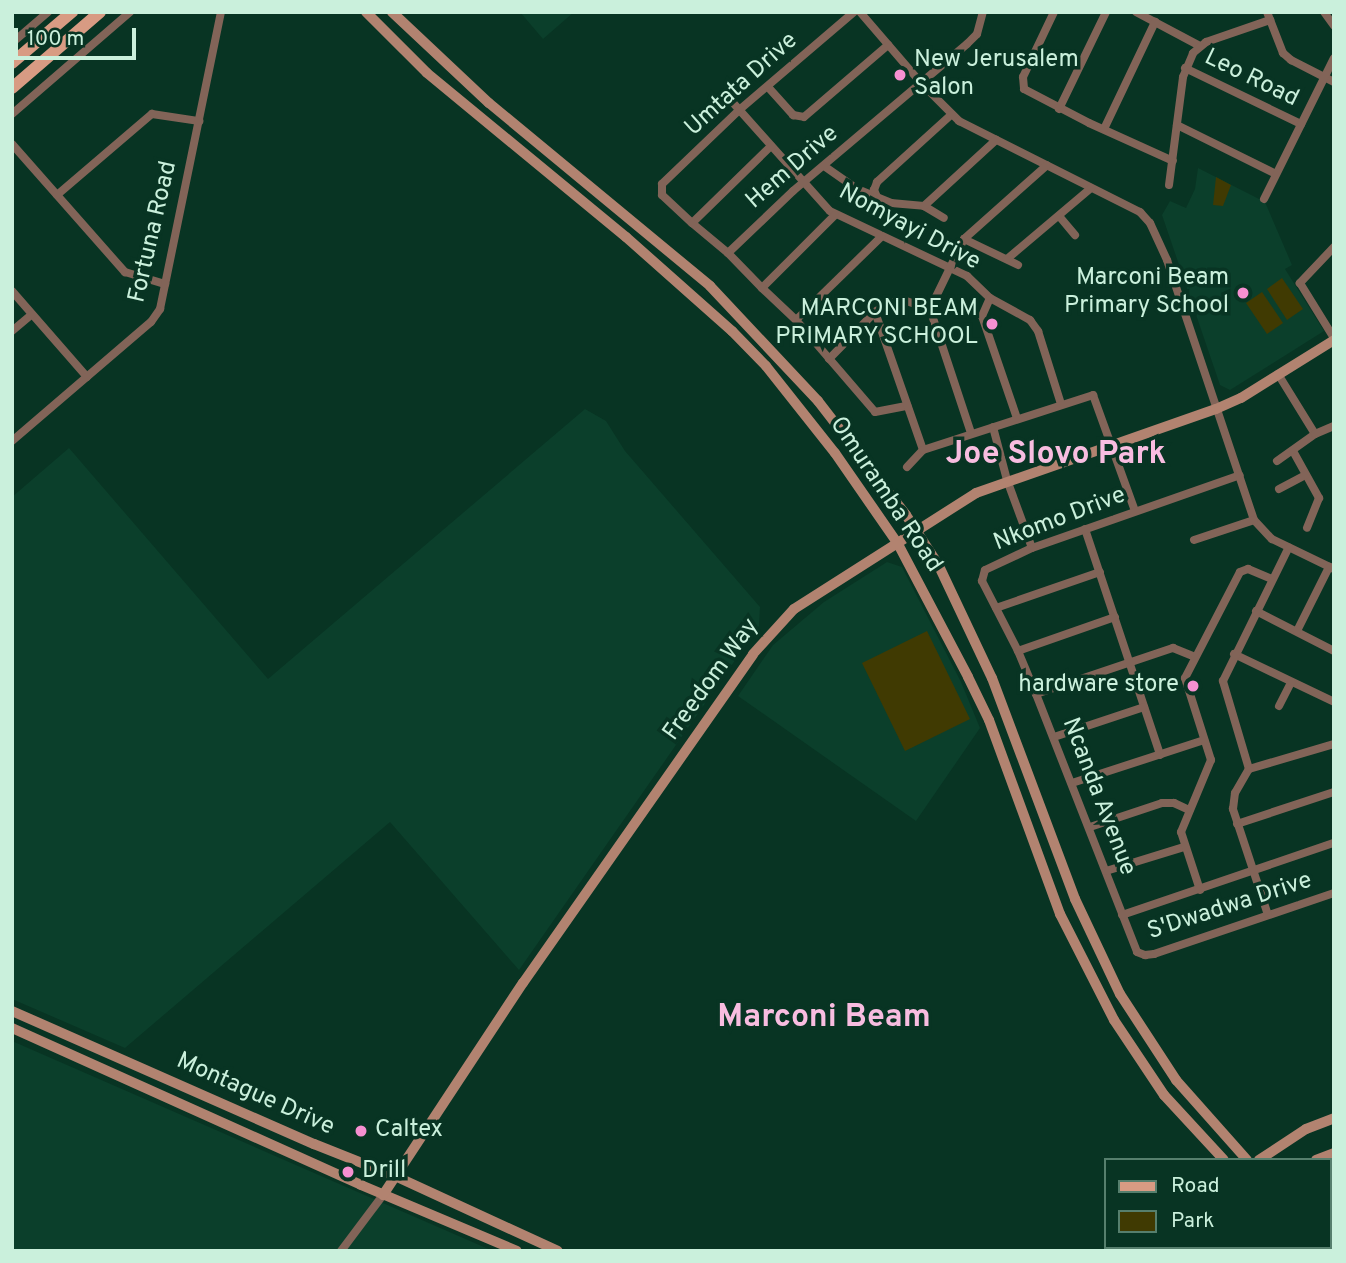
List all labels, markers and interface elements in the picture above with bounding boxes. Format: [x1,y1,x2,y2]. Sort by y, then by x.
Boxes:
scale bar [18,14,140,58]
text: 100 m [27,26,84,53]
street label: Umtata Drive [680,27,804,143]
street label: Leo Road [1199,44,1303,114]
place label: New Jerusalem Salon [914,47,1079,103]
marker: New Jerusalem Salon [892,67,908,83]
street label: Hem Drive [741,120,845,216]
street label: Fortuna Road [124,159,184,305]
street label: Nomyayi Drive [833,179,985,277]
place label: Marconi Beam Primary School [1064,265,1229,321]
marker: Marconi Beam Primary School [1235,285,1251,301]
place label: MARCONI BEAM PRIMARY SCHOOL [774,296,978,352]
marker: MARCONI BEAM PRIMARY SCHOOL [984,316,1000,332]
street label: Omuramba Road [822,412,948,578]
district label: Joe Slovo Park [946,436,1166,474]
street label: Nkomo Drive [990,482,1130,558]
street label: Freedom Way [658,613,766,747]
place label: hardware store [1018,672,1179,700]
marker: hardware store [1185,678,1201,694]
street label: Ncanda Avenue [1055,714,1141,880]
street label: S'Dwadwa Drive [1144,867,1316,947]
district label: Marconi Beam [717,999,931,1037]
street label: Montague Drive [172,1047,338,1143]
place label: Caltex [375,1117,443,1145]
marker: Caltex [353,1123,369,1139]
place label: Drill [362,1158,406,1186]
legend [1104,1158,1332,1249]
marker: Drill [340,1164,356,1180]
text: Road [1171,1173,1220,1200]
text: Park [1171,1208,1214,1235]

